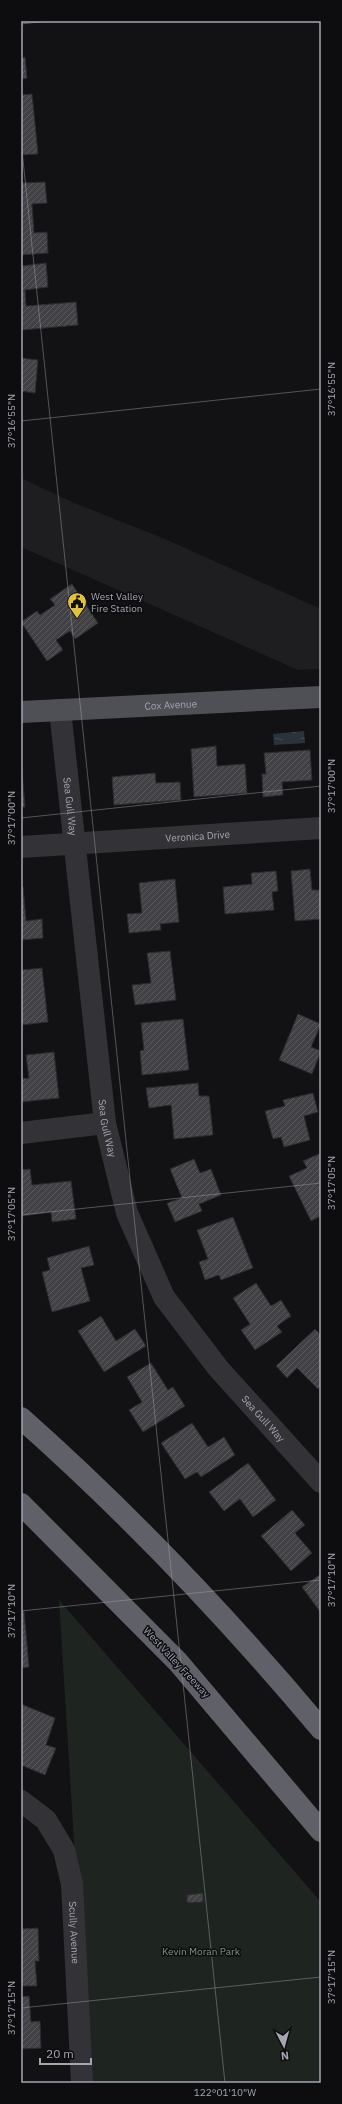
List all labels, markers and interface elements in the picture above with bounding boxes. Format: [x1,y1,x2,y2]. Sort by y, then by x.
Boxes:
text: 37°16'55"N [325,362,338,416]
text: 37°16'55"N [5,394,18,448]
place label: West Valley Fire Station [91,590,143,615]
public building icon: West Valley Fire Station [66,591,88,619]
street label: Cox Avenue [144,697,198,713]
text: 37°17'00"N [325,759,338,813]
street label: Sea Gull Way [60,777,80,836]
text: 37°17'00"N [5,791,18,845]
street label: Veronica Drive [165,828,231,845]
street label: Sea Gull Way [95,1099,119,1159]
text: 37°17'05"N [325,1156,338,1210]
text: 37°17'05"N [5,1187,18,1241]
street label: Sea Gull Way [239,1393,288,1445]
text: 37°17'10"N [325,1553,338,1607]
text: 37°17'10"N [5,1584,18,1638]
street label: West Valley Freeway [140,1624,213,1700]
street label: Scully Avenue [66,1901,82,1965]
park label: Kevin Moran Park [162,1945,241,1958]
text: 37°17'15"N [325,1950,338,2004]
text: 37°17'15"N [5,1981,18,2035]
north arrow [264,2026,304,2066]
scale bar [40,2040,91,2066]
text: 20 m [46,2046,74,2061]
text: N [280,2049,290,2063]
text: 122°01'10"W [194,2086,256,2099]

